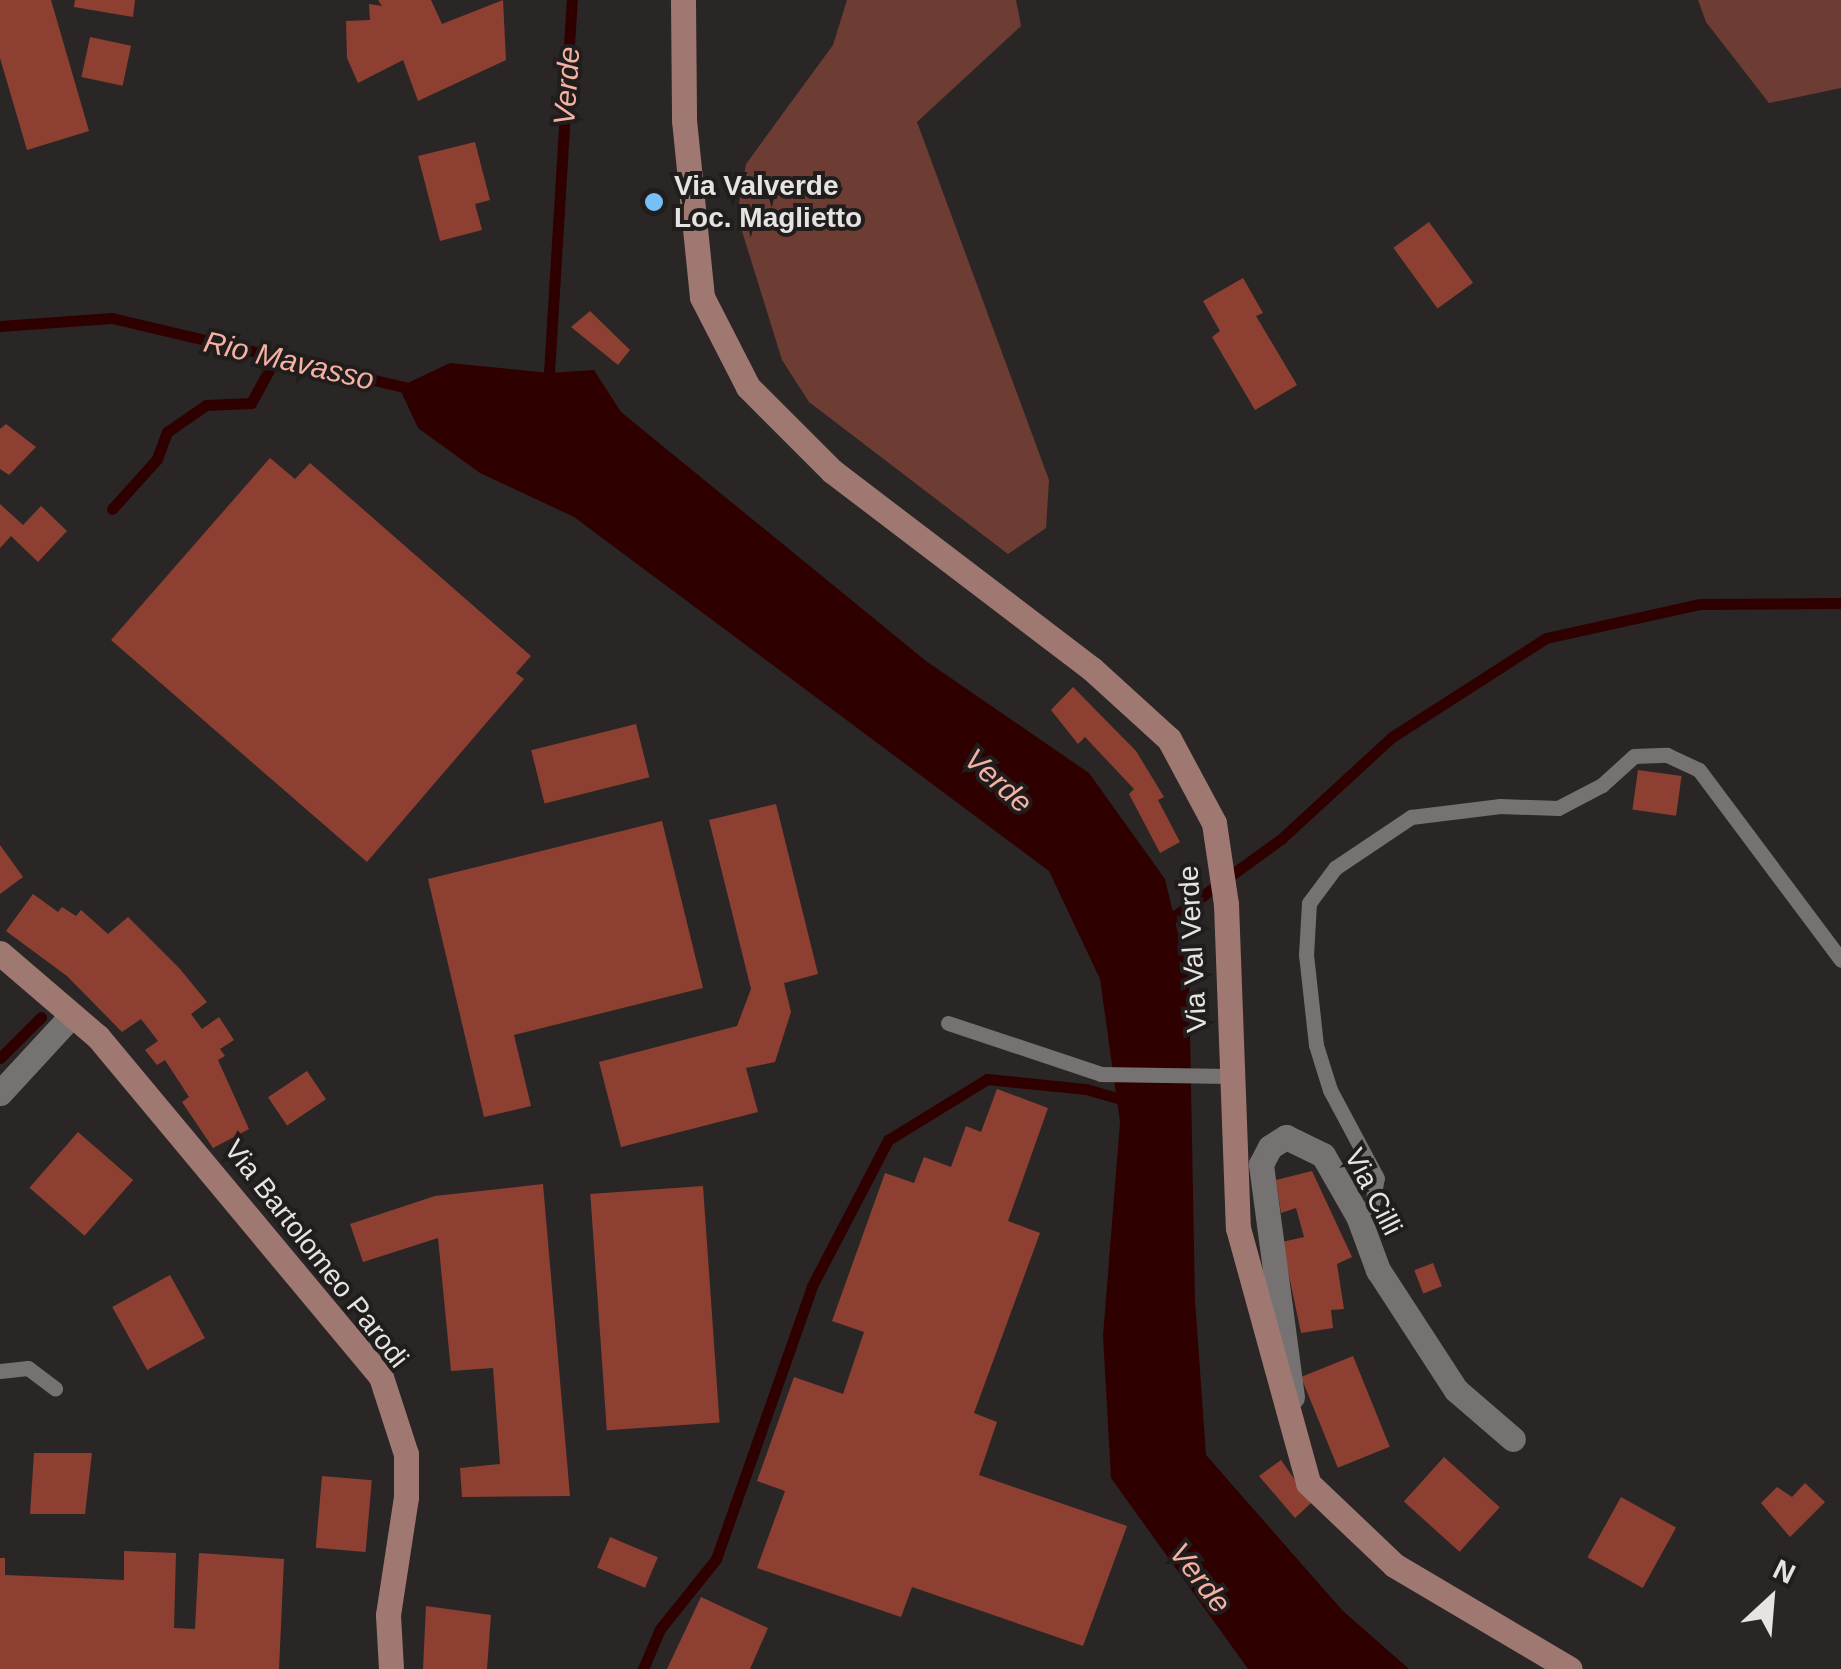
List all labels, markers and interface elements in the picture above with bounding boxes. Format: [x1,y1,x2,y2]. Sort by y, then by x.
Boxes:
water label: Verde [546,45,588,127]
place label: Via Valverde Loc. Maglietto [674,169,862,235]
marker: Via Valverde Loc. Maglietto [643,191,665,213]
water label: Rio Mavasso [200,324,378,398]
water label: Verde [957,741,1039,821]
street label: Via Val Verde [1172,865,1214,1033]
street label: Via Bartolomeo Parodi [217,1133,415,1375]
street label: Via Cilli [1337,1143,1409,1241]
water label: Verde [1162,1536,1238,1620]
north arrow [1721,1549,1821,1649]
text: N [1768,1553,1800,1590]

